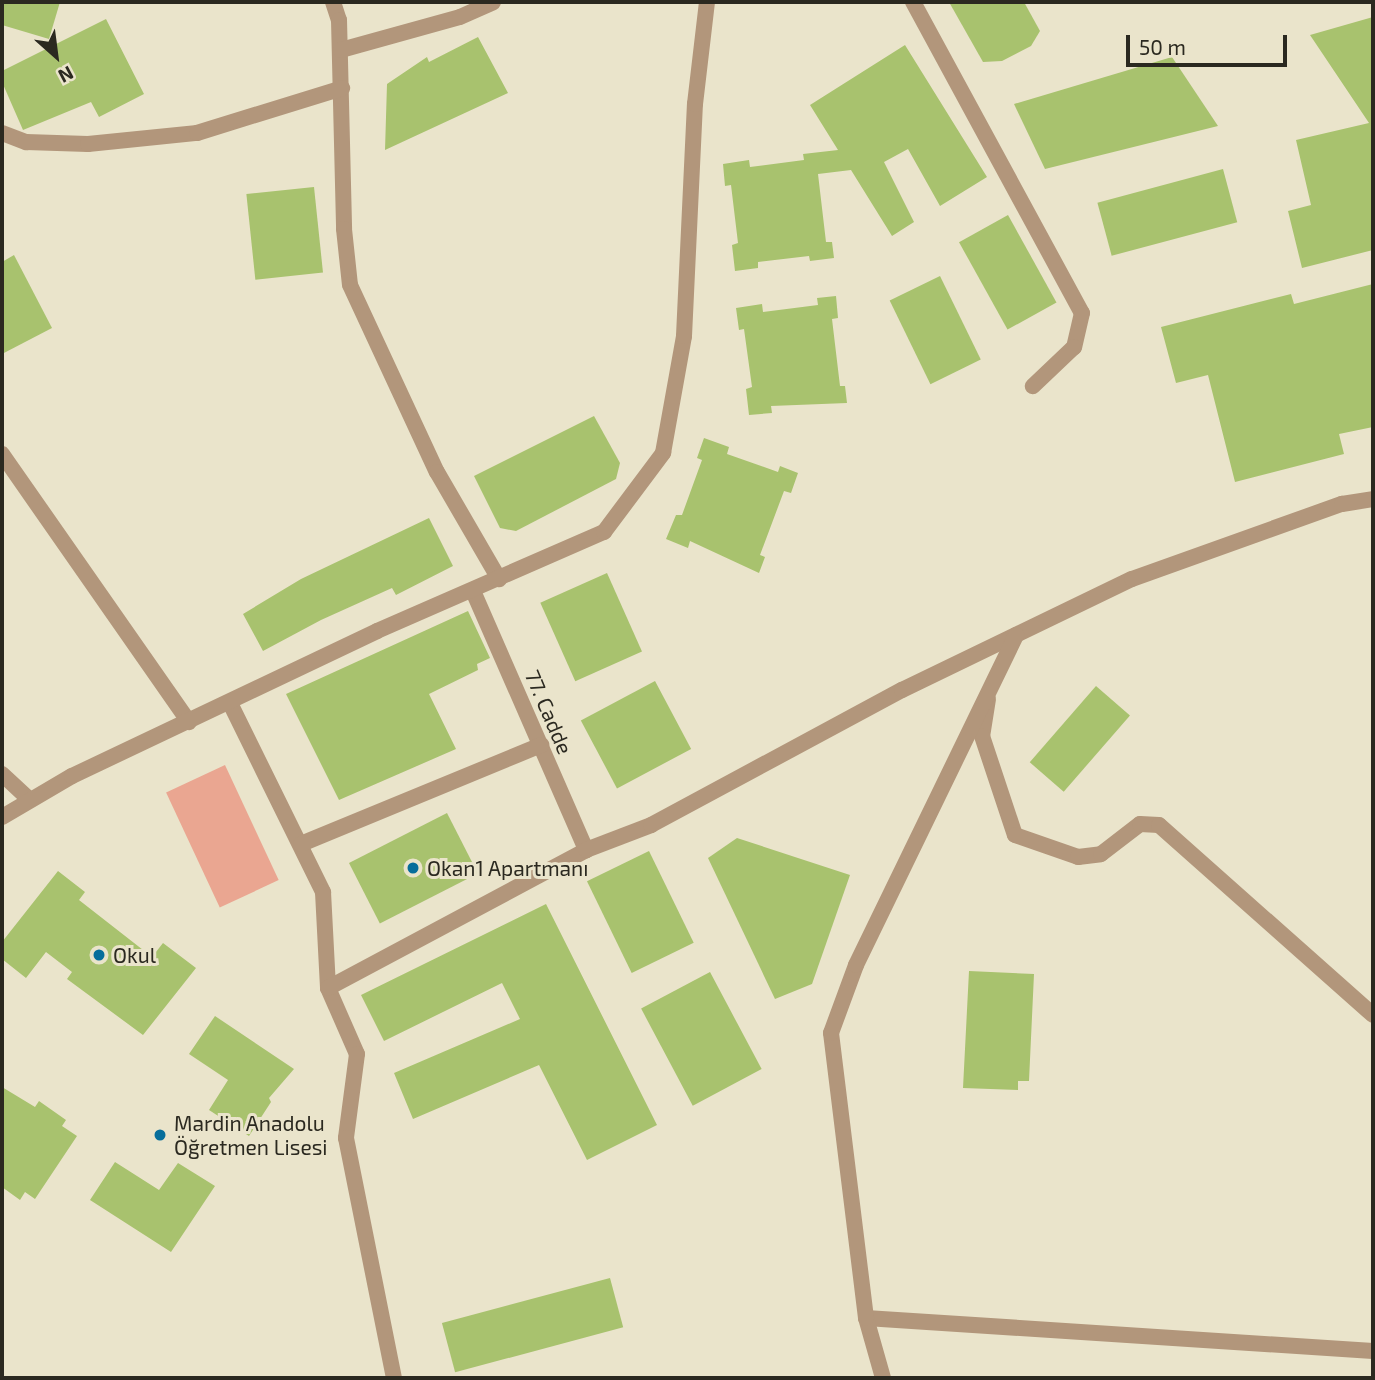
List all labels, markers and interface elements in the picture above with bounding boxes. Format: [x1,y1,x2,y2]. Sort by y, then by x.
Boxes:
north arrow [21,21,91,91]
scale bar [1130,21,1291,65]
text: 50 m [1139,34,1186,59]
text: N [55,62,78,88]
street label: 77. Cadde [520,666,578,758]
place label: Okan1 Apartmanı [427,855,589,881]
marker: Okan1 Apartmanı [405,860,421,876]
place label: Okul [113,942,156,968]
marker: Okul [91,947,107,963]
place label: Mardin Anadolu Öğretmen Lisesi [174,1110,328,1160]
marker: Mardin Anadolu Öğretmen Lisesi [152,1127,168,1143]

